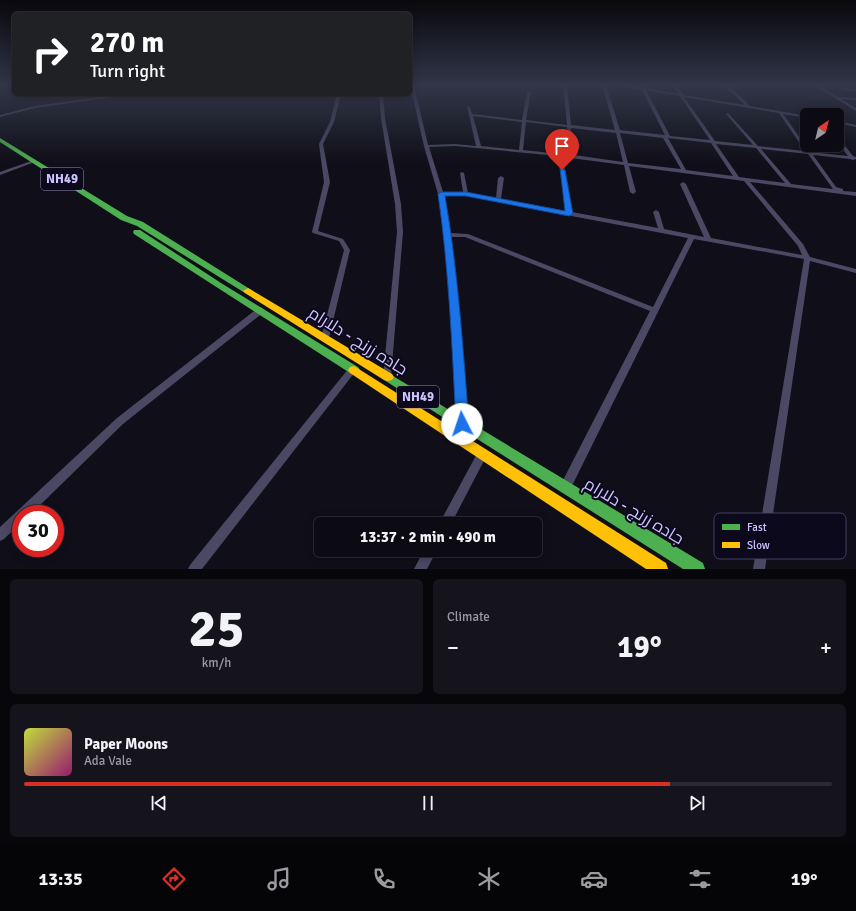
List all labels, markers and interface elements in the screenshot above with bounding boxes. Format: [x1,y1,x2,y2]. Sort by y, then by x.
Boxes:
text: 270 m [90,26,164,60]
icon: right [24,28,76,80]
text: Turn right [90,60,165,82]
north arrow [800,108,844,152]
map controls [800,108,844,152]
pin [545,129,579,170]
icon: arrive [551,135,573,157]
road number: NH49 [41,168,83,190]
street label: جاده زرنج - دلارام [304,302,411,381]
road number: NH49 [397,386,439,408]
position arrow [441,403,483,445]
street label: جاده زرنج - دلارام [580,473,688,550]
speed limit sign: 30 [12,505,64,557]
legend [714,513,846,559]
text: Fast [747,521,767,534]
text: 13:37 · 2 min · 490 m [360,528,496,546]
text: Slow [747,539,770,552]
text: 25 [188,597,245,661]
text: Climate [447,609,490,625]
text: 19° [617,629,662,666]
text: − [447,634,459,661]
text: + [820,634,832,661]
text: km/h [202,655,231,671]
text: Paper Moons [84,735,168,753]
text: Ada Vale [84,753,132,769]
icon: previous [148,792,170,814]
icon: pause [417,792,439,814]
icon: next [686,792,708,814]
icon: directions [160,865,188,893]
icon: music [265,865,293,893]
icon: phone [370,865,398,893]
icon: climate [475,865,503,893]
icon: car [580,865,608,893]
icon: filters [686,865,714,893]
text: 13:35 [39,868,83,890]
text: 19° [791,868,817,890]

